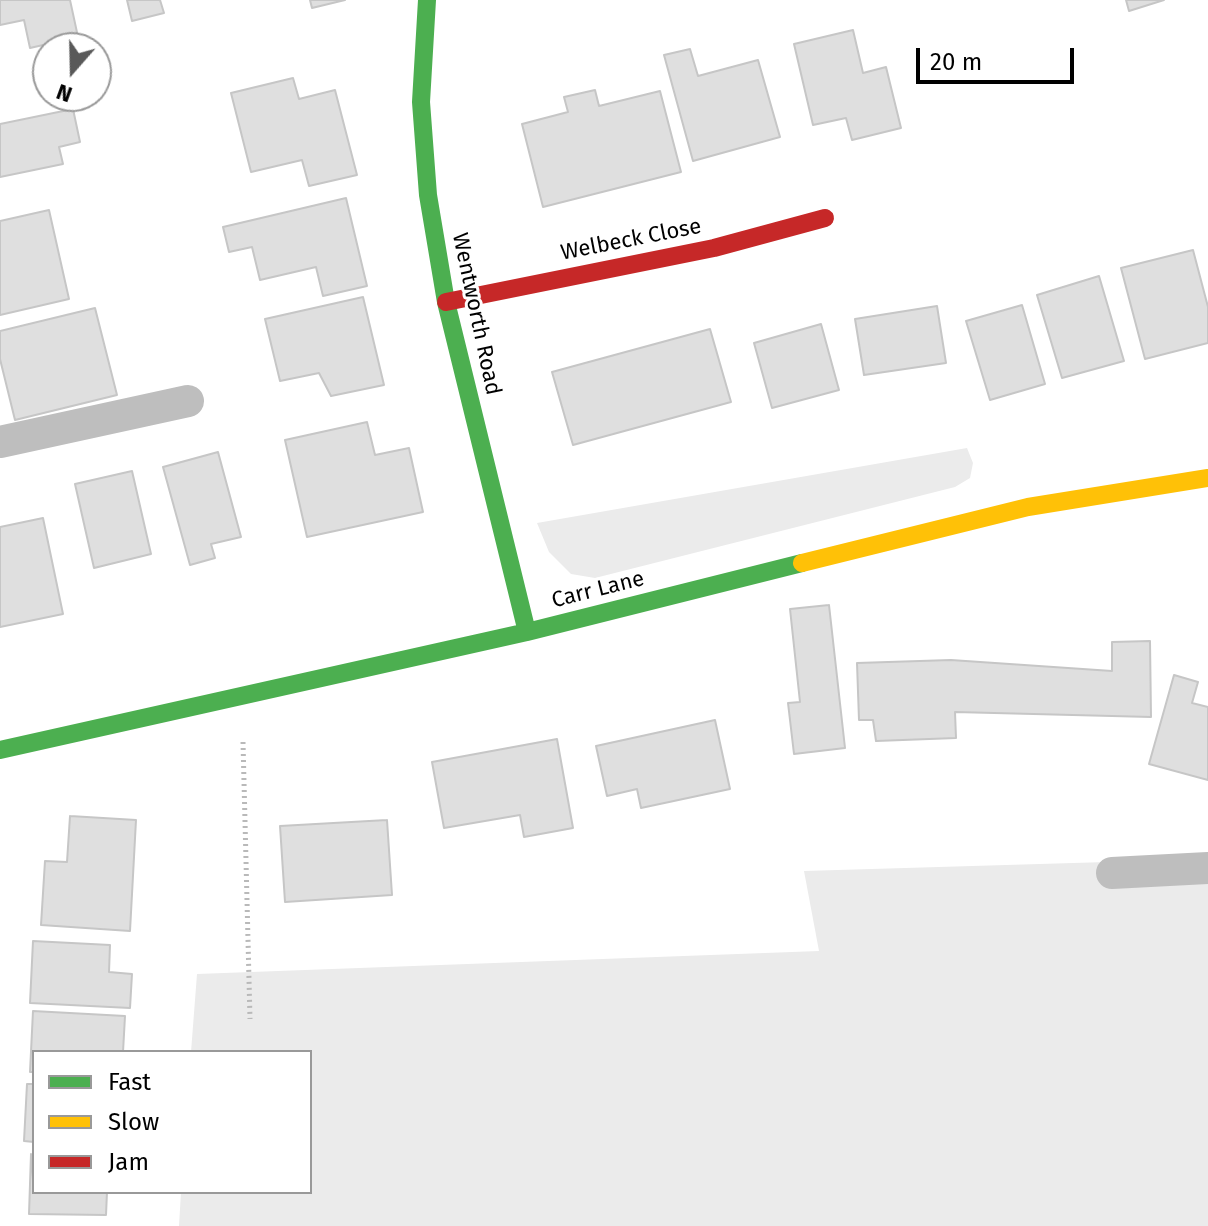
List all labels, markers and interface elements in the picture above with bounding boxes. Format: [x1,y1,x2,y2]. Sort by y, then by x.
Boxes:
north arrow [32,32,112,112]
scale bar [920,32,1078,82]
text: 20 m [930,48,982,76]
text: N [53,78,76,108]
street label: Welbeck Close [558,213,704,267]
street label: Wentworth Road [446,230,506,398]
street label: Carr Lane [549,566,647,614]
legend [32,1050,312,1194]
text: Fast [108,1068,151,1096]
text: Slow [108,1108,159,1136]
text: Jam [108,1148,149,1176]

